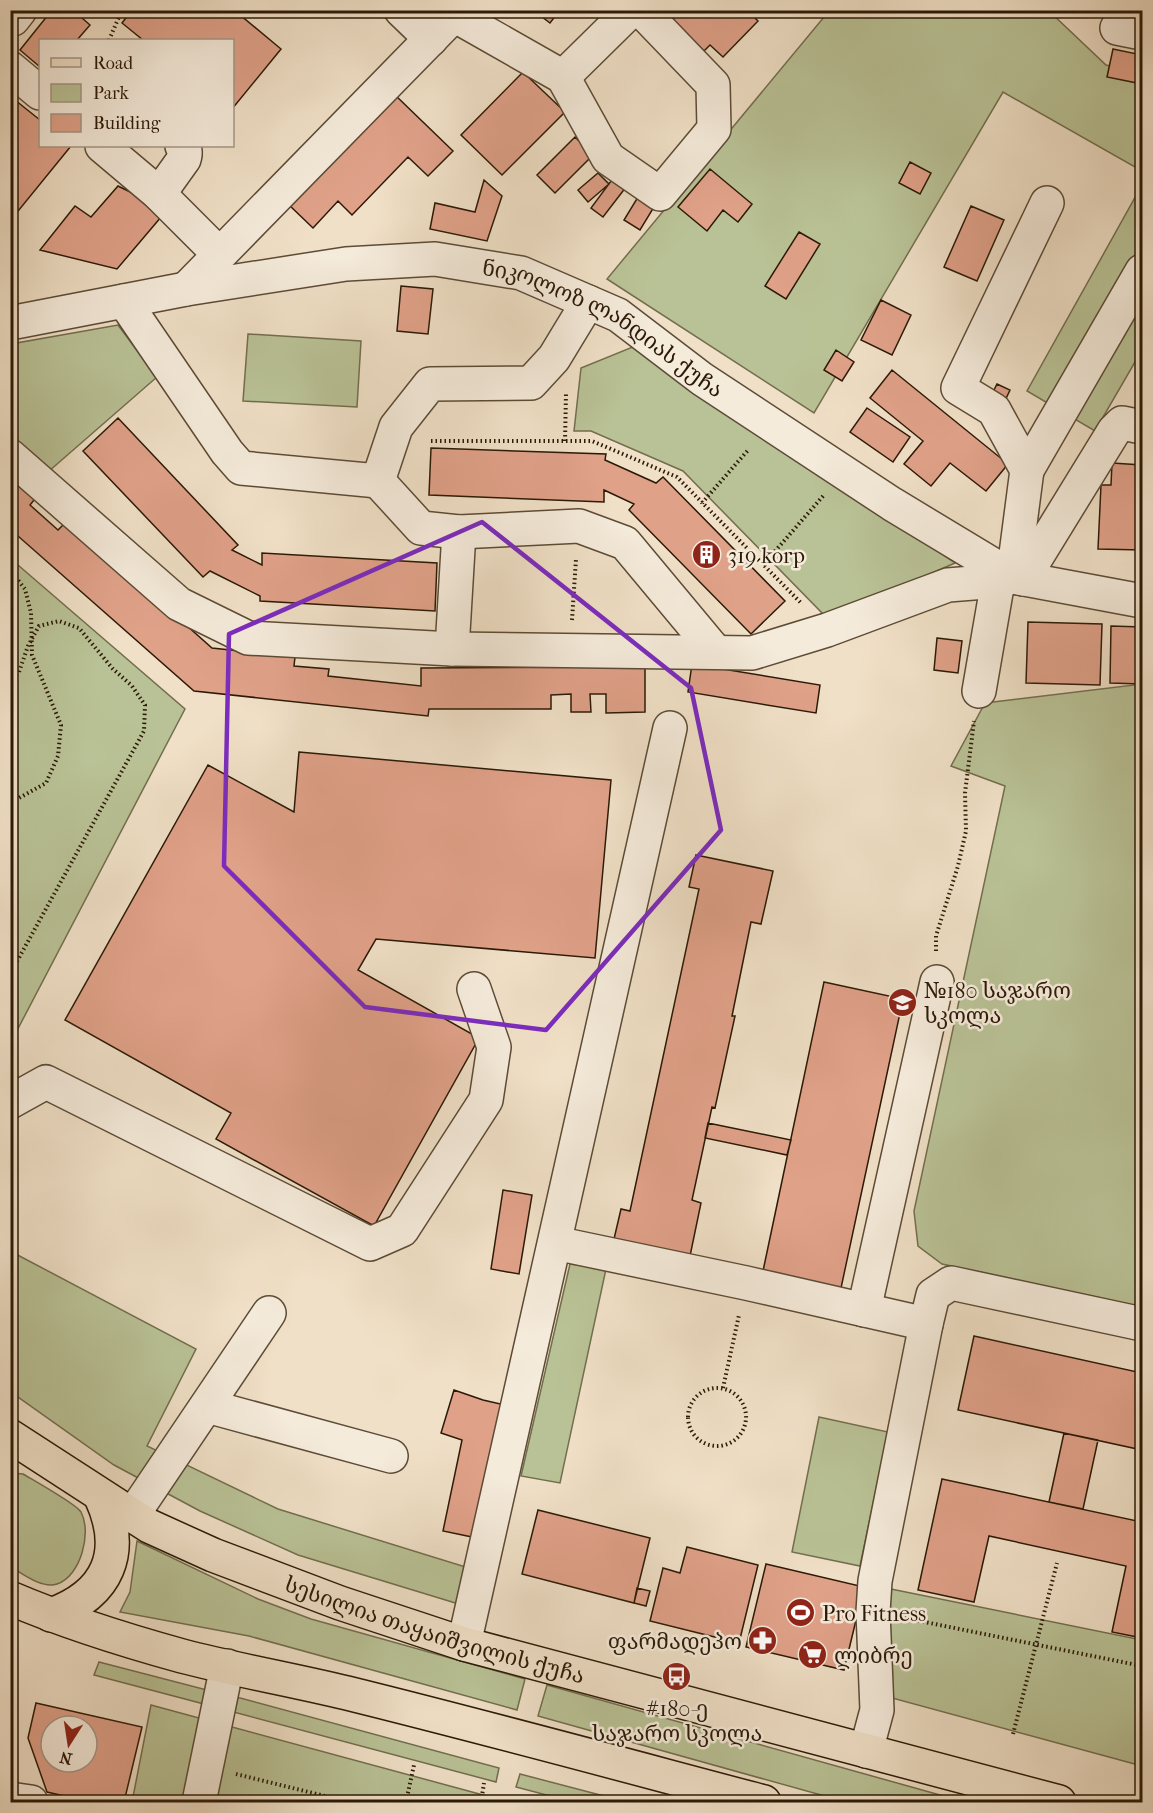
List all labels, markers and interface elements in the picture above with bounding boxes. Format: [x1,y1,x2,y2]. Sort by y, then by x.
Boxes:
legend [39,39,234,147]
text: Road [93,53,133,74]
text: Park [93,83,130,104]
text: Building [93,113,161,134]
street label: ნიკოლოზ ლანდიას ქუჩა [480,255,728,403]
building icon: 319 korp [691,539,723,571]
place label: 319 korp [728,543,805,569]
place label: №180 საჯარო სკოლა [924,978,1071,1029]
school or university icon: №180 საჯარო სკოლა [887,987,919,1019]
street label: სესილია თაყაიშვილის ქუჩა [281,1571,587,1689]
sports icon: Pro Fitness [785,1597,817,1629]
place label: Pro Fitness [822,1601,926,1627]
pharmacy icon: ფარმადეპო [747,1625,779,1657]
place label: ფარმადეპო [608,1629,742,1655]
supermarket icon: ლიბრე [797,1639,829,1671]
place label: ლიბრე [834,1643,913,1669]
bus stop icon: #180-ე საჯარო სკოლა [661,1660,693,1692]
place label: #180-ე საჯარო სკოლა [592,1696,762,1747]
north arrow [39,1714,99,1774]
text: N [57,1747,74,1769]

